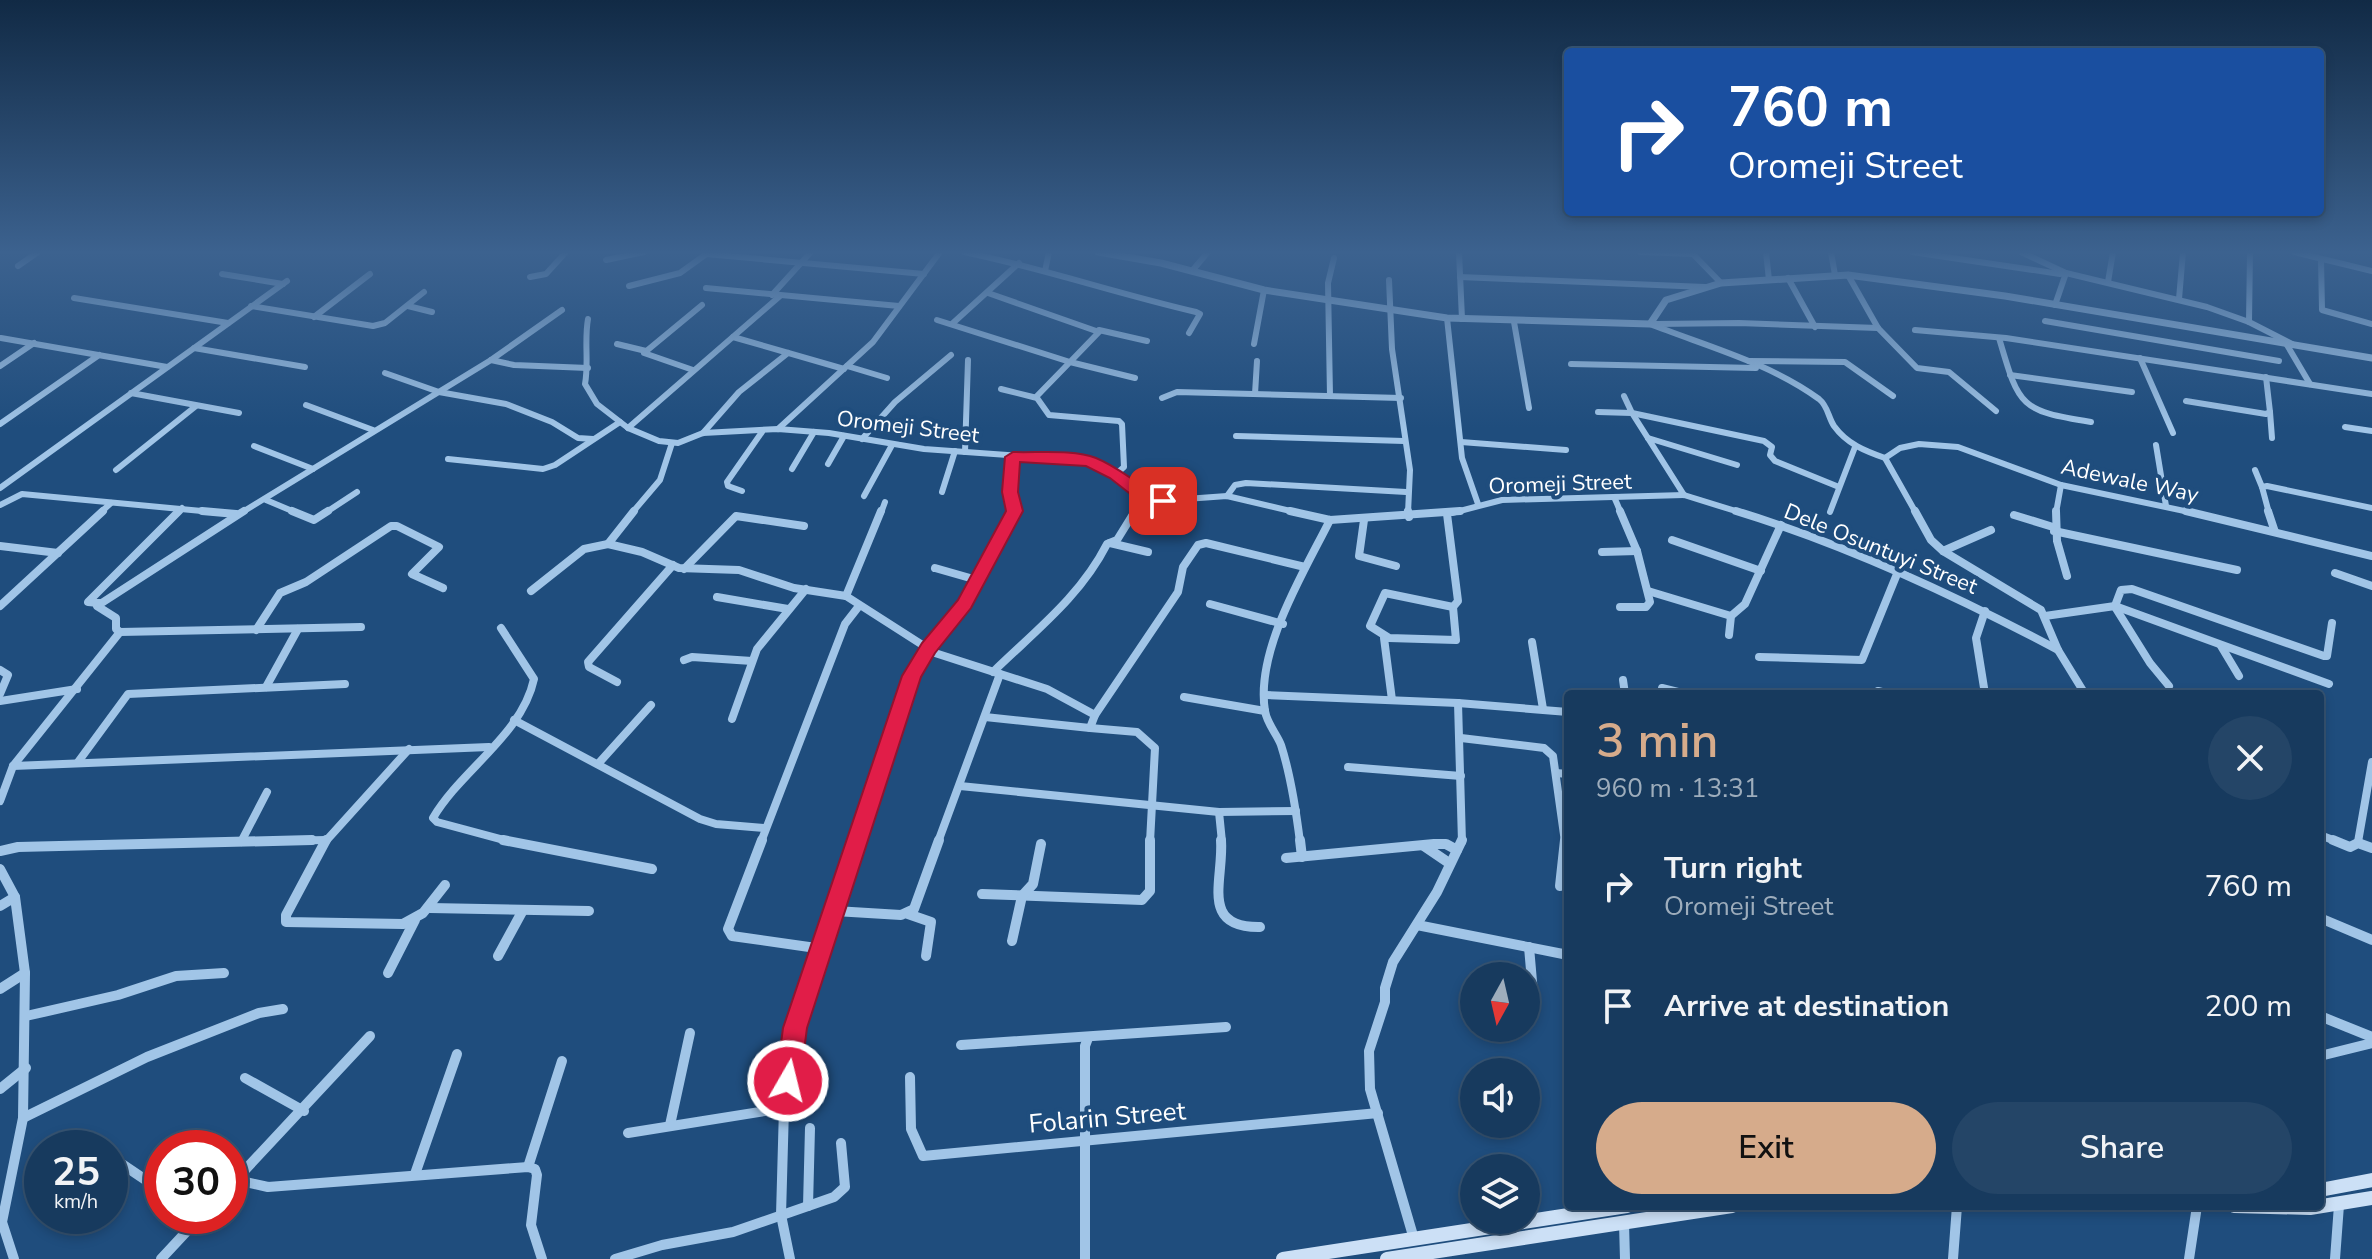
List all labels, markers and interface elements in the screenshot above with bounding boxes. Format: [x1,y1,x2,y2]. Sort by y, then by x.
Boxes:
text: 760 m [1728,69,1893,146]
icon: right [1596,80,1700,184]
text: Oromeji Street [1728,142,1963,191]
street label: Oromeji Street [835,403,981,451]
street label: Adewale Way [2058,452,2202,510]
street label: Oromeji Street [1488,466,1632,501]
pin [1129,467,1197,535]
icon: arrive [1141,479,1185,523]
street label: Dele Osuntuyi Street [1779,496,1982,602]
text: 3 min [1596,708,1718,774]
button: close [2208,716,2292,800]
text: 960 m · 13:31 [1596,771,1759,806]
text: Turn right [1664,848,1802,889]
icon: right [1596,864,1640,908]
text: 760 m [2205,866,2292,907]
text: Oromeji Street [1664,889,1833,924]
north arrow [1460,962,1540,1042]
map controls [1460,962,1540,1234]
icon: arrive [1596,984,1640,1028]
text: Arrive at destination [1664,986,1949,1027]
text: 200 m [2205,986,2292,1027]
position arrow [746,1039,830,1123]
button: sound [1460,1058,1540,1138]
street label: Folarin Street [1027,1093,1188,1142]
button: Exit [1596,1102,1936,1194]
button: Share [1952,1102,2292,1194]
speed limit sign: 30 [144,1130,248,1234]
text: 25 [52,1145,100,1199]
button: layers [1460,1154,1540,1234]
text: km/h [54,1188,98,1215]

